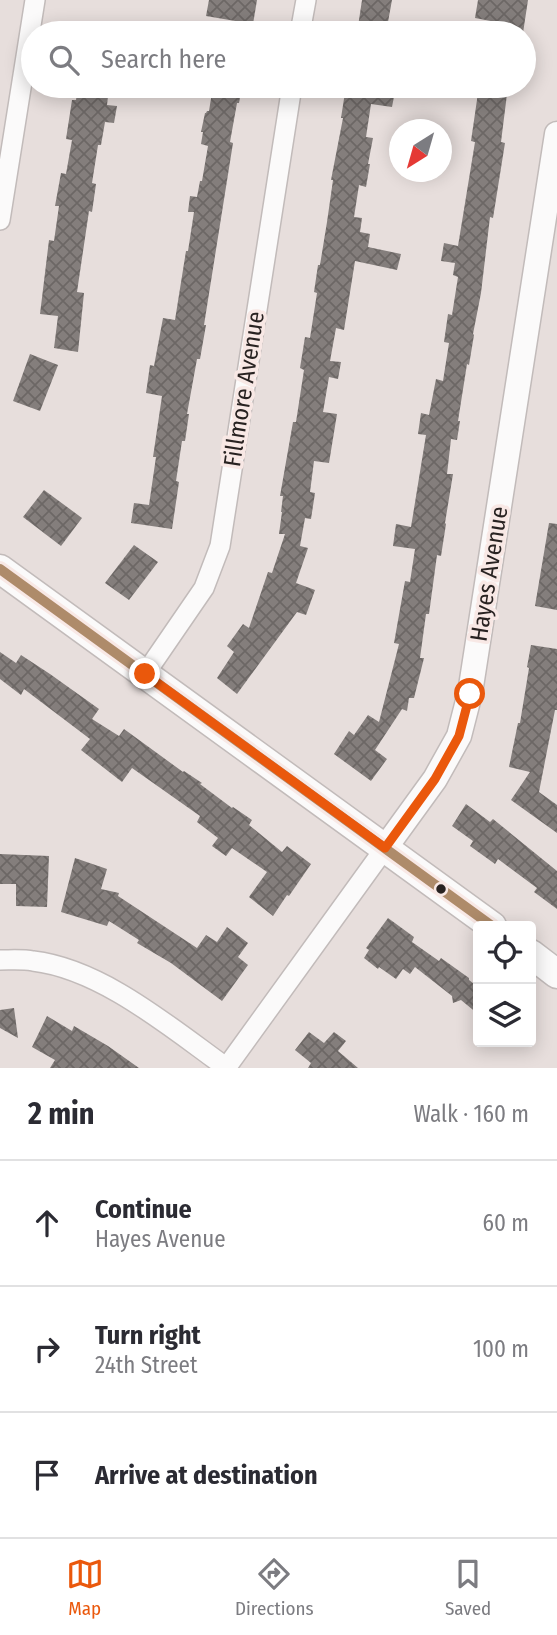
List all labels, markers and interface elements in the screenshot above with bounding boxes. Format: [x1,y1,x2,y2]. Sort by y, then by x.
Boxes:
search box [21,21,536,98]
icon: search [45,41,83,79]
text: Search here [101,44,226,75]
north arrow [389,119,452,182]
street label: Fillmore Avenue [218,309,270,469]
street label: Hayes Avenue [465,504,513,644]
route end [129,658,160,689]
route start [454,678,485,709]
unlabelled marker [434,882,448,896]
map controls [473,921,536,1047]
button: locate [473,921,536,984]
button: layers [473,984,536,1047]
text: 2 min [28,1096,95,1132]
text: Walk · 160 m [413,1100,529,1128]
text: Continue [95,1194,192,1225]
icon: ahead [28,1204,66,1242]
text: 60 m [483,1209,529,1237]
text: Hayes Avenue [95,1225,226,1253]
text: Turn right [95,1320,201,1351]
icon: right [28,1330,66,1368]
text: 100 m [473,1335,529,1363]
text: 24th Street [95,1351,197,1379]
icon: arrive [28,1456,66,1494]
text: Arrive at destination [95,1460,318,1491]
tab: Map [66,1555,104,1620]
tab: Directions [235,1555,314,1620]
tab: Saved [445,1555,491,1620]

